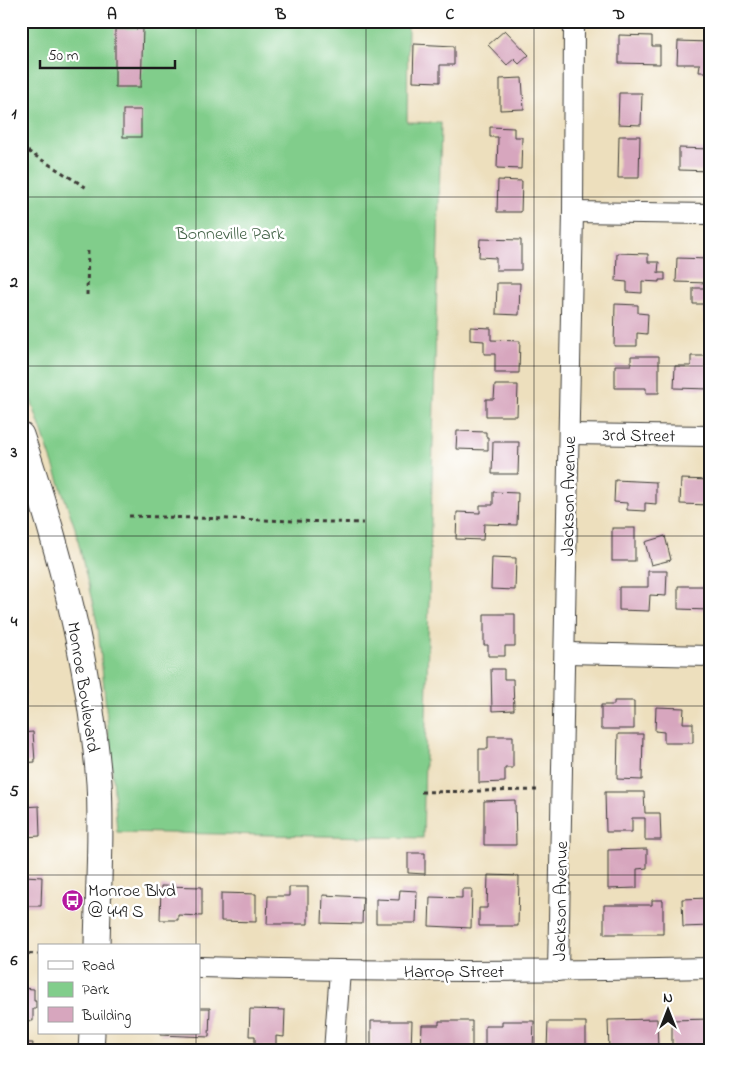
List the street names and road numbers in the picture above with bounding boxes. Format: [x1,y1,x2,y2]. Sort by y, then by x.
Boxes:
street label: 3rd Street [602,423,676,451]
street label: Jackson Avenue [556,435,584,556]
street label: Monroe Boulevard [59,620,105,754]
street label: Jackson Avenue [548,840,576,961]
street label: Harrop Street [404,960,504,986]

